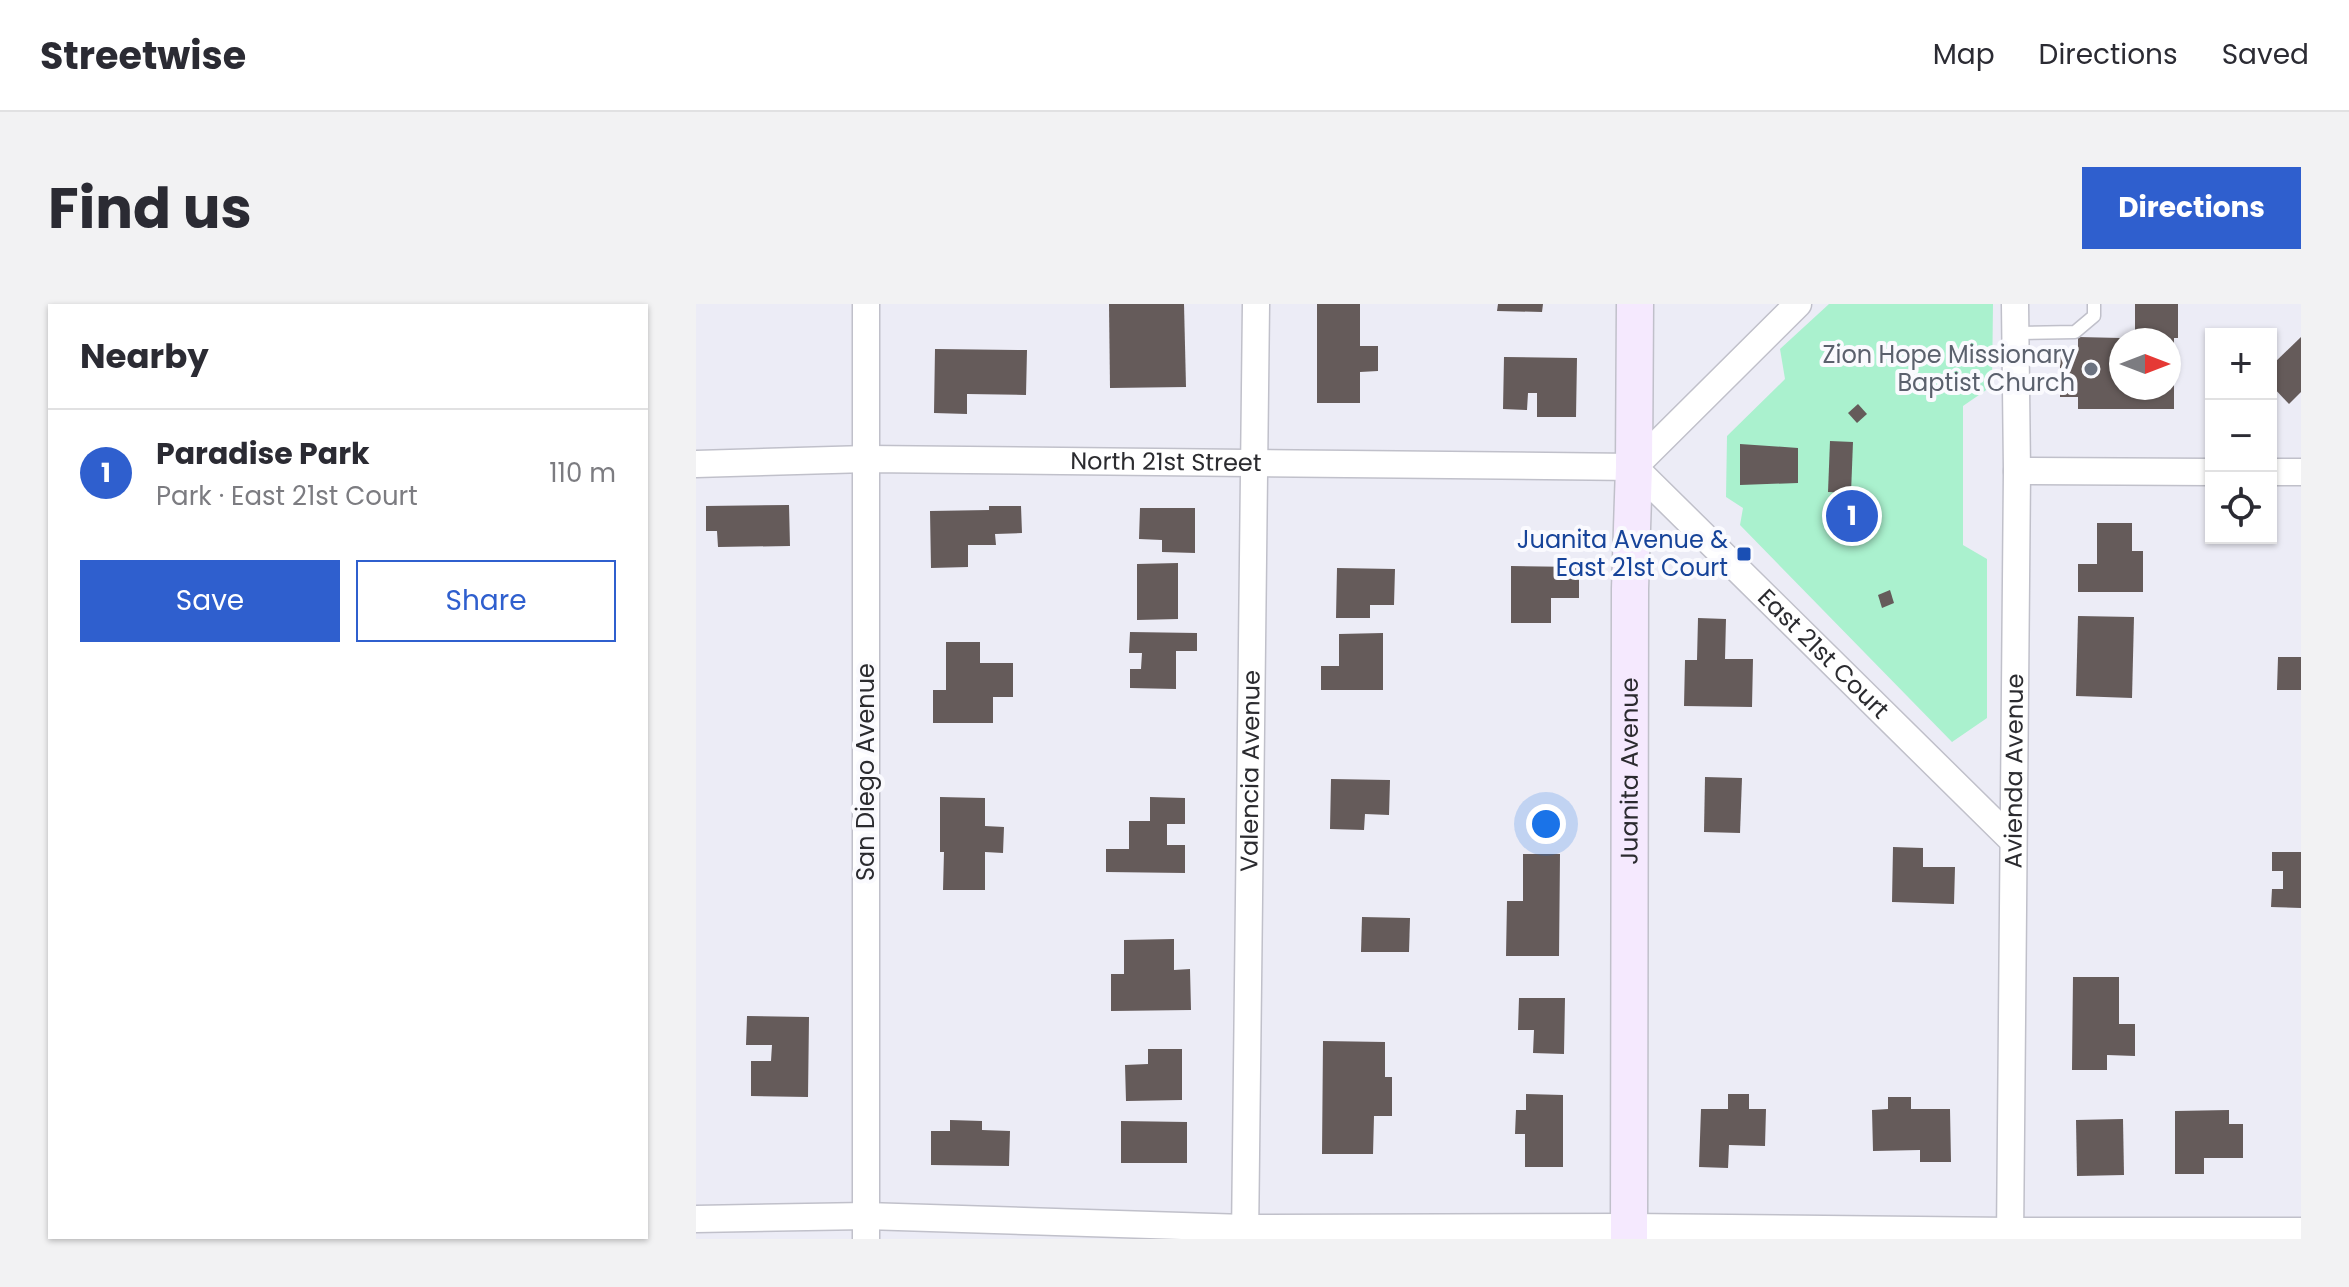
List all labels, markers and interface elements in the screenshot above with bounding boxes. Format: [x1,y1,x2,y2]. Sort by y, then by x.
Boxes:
text: Streetwise [40,29,246,82]
text: Map [1933,35,1995,74]
text: Directions [2039,35,2178,74]
text: Saved [2222,35,2309,74]
button: Directions [2082,167,2301,249]
text: Find us [48,169,252,248]
north arrow [2109,328,2181,400]
map controls [2205,328,2277,544]
button: + [2205,328,2277,400]
text: Nearby [80,332,209,380]
place label: Zion Hope Missionary Baptist Church [1823,338,2075,399]
marker: Zion Hope Missionary Baptist Church [2082,360,2100,378]
button: − [2205,400,2277,472]
text: Paradise Park [156,432,370,475]
street label: North 21st Street [1070,444,1262,479]
text: 1 [101,455,111,491]
text: 110 m [549,455,616,491]
button: locate [2205,472,2277,544]
text: Park · East 21st Court [156,478,418,514]
pin: 1 [1826,486,1878,546]
place label: Juanita Avenue & East 21st Court [1517,523,1728,584]
marker: Juanita Avenue & East 21st Court [1735,545,1753,563]
button: Save [80,560,340,642]
button: Share [356,560,616,642]
street label: East 21st Court [1751,581,1897,726]
street label: San Diego Avenue [849,663,882,881]
street label: Valencia Avenue [1232,670,1268,872]
street label: Avienda Avenue [1996,673,2031,869]
street label: Juanita Avenue [1613,677,1646,865]
your location [1526,804,1566,844]

